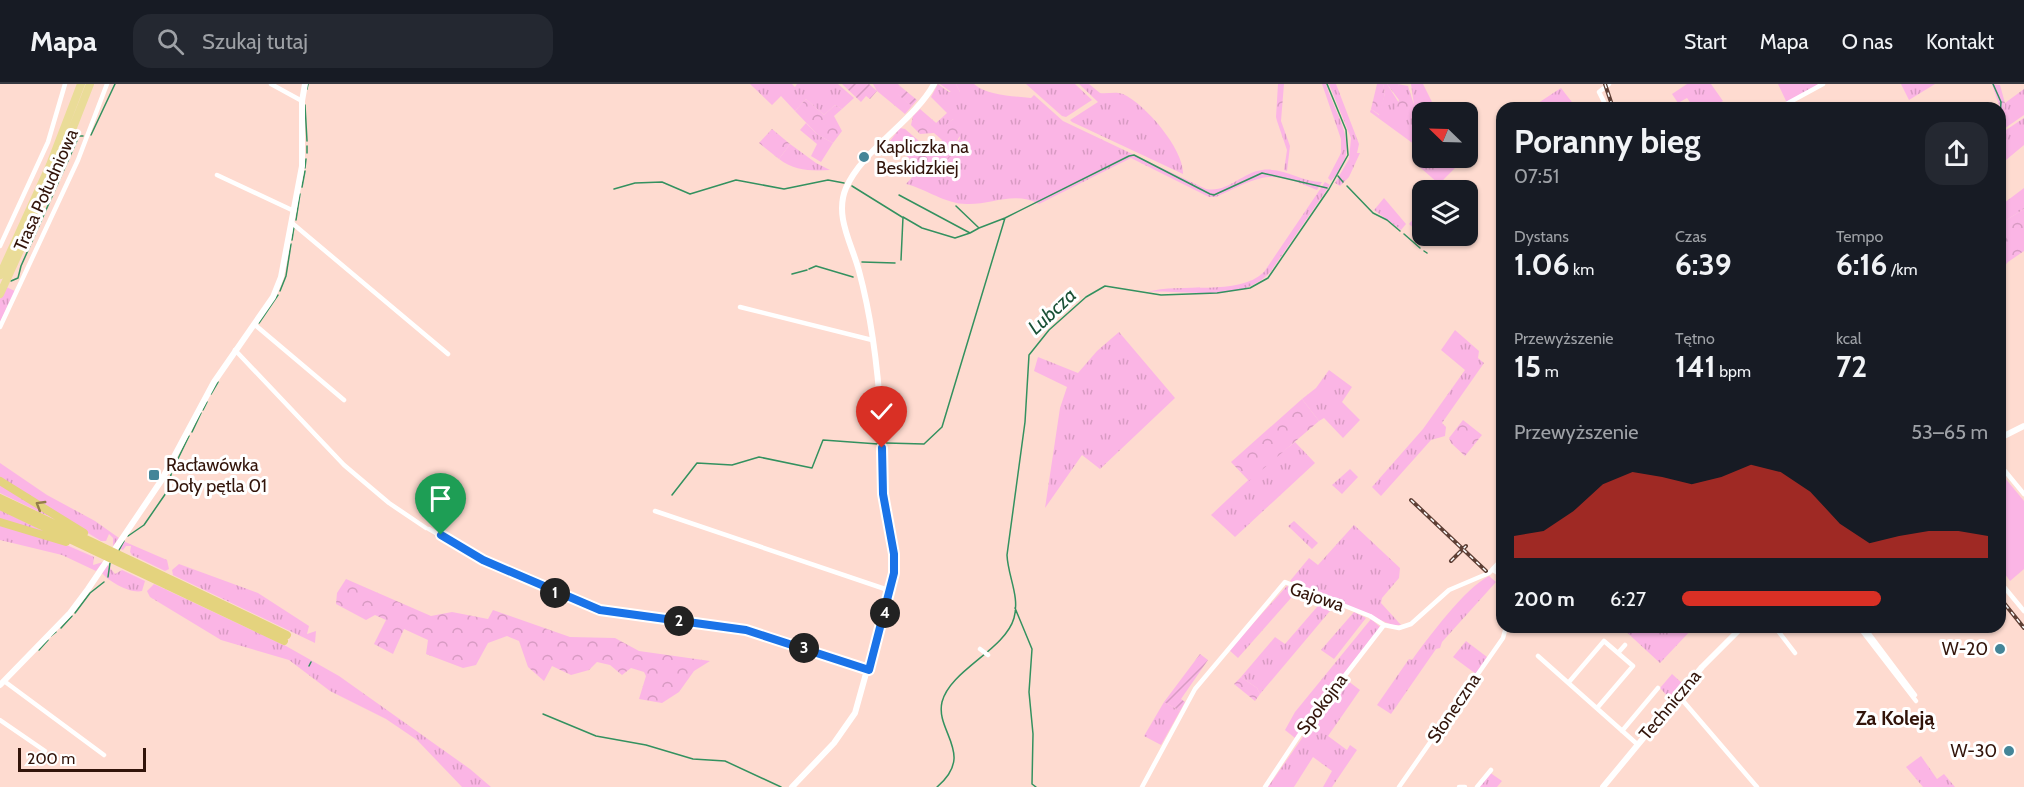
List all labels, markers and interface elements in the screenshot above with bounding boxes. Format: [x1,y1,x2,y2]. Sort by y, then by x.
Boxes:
search box [133,14,553,68]
text: Mapa [30,24,97,58]
icon: search [154,25,187,58]
text: Szukaj tutaj [202,28,308,55]
text: Start [1684,29,1727,54]
text: Mapa [1760,29,1809,54]
text: O nas [1842,29,1893,54]
text: Kontakt [1926,29,1994,54]
north arrow [1412,102,1478,168]
map controls [1412,102,1478,246]
text: Poranny bieg [1514,121,1701,161]
button: share [1925,122,1988,185]
street label: Trasa Południowa [9,125,83,254]
place label: Kapliczka na Beskidzkiej [876,136,969,179]
marker: Kapliczka na Beskidzkiej [857,150,871,164]
text: 07:51 [1514,164,1559,188]
button: layers [1412,180,1478,246]
text: Dystans [1514,227,1569,246]
text: Czas [1675,227,1707,246]
text: Tempo [1836,227,1883,246]
text: 1.06 [1514,246,1570,283]
text: 6:39 [1675,246,1732,283]
text: 6:16 [1836,246,1887,283]
text: km [1570,260,1594,279]
text: /km [1887,260,1917,279]
water label: Lubcza [1023,283,1081,339]
text: Przewyższenie [1514,329,1614,348]
text: Tętno [1675,329,1715,348]
text: kcal [1836,329,1862,348]
text: 15 [1514,348,1541,385]
text: 141 [1675,348,1716,385]
text: 72 [1836,348,1867,385]
text: m [1541,362,1559,381]
text: bpm [1716,362,1751,381]
pin [856,386,907,448]
icon: check [865,395,898,428]
text: Przewyższenie [1514,420,1638,444]
text: 53–65 m [1911,420,1988,444]
place label: Racławówka Doły pętla 01 [166,454,267,497]
marker: Racławówka Doły pętla 01 [147,468,161,482]
pin [415,473,466,535]
icon: arrive [424,482,457,515]
one-way arrow [36,500,46,512]
street label: Gajowa [1287,577,1347,617]
pin: 1 [540,578,570,608]
text: 1 [552,583,558,602]
text: 200 m [1514,587,1575,611]
text: 6:27 [1610,587,1646,611]
pin: 4 [870,598,900,628]
text: 4 [880,603,890,622]
pin: 2 [664,606,694,636]
text: 2 [675,611,683,630]
pin: 3 [789,633,819,663]
text: 3 [800,638,808,657]
place label: W-20 [1942,638,1988,660]
marker: W-20 [1993,642,2007,656]
street label: Techniczna [1634,665,1706,744]
street label: Spokojna [1292,669,1352,739]
street label: Słoneczna [1423,669,1485,747]
district label: Za Koleją [1856,706,1935,730]
place label: W-30 [1950,740,1997,762]
marker: W-30 [2002,744,2016,758]
scale bar [18,745,146,772]
text: 200 m [27,749,75,768]

